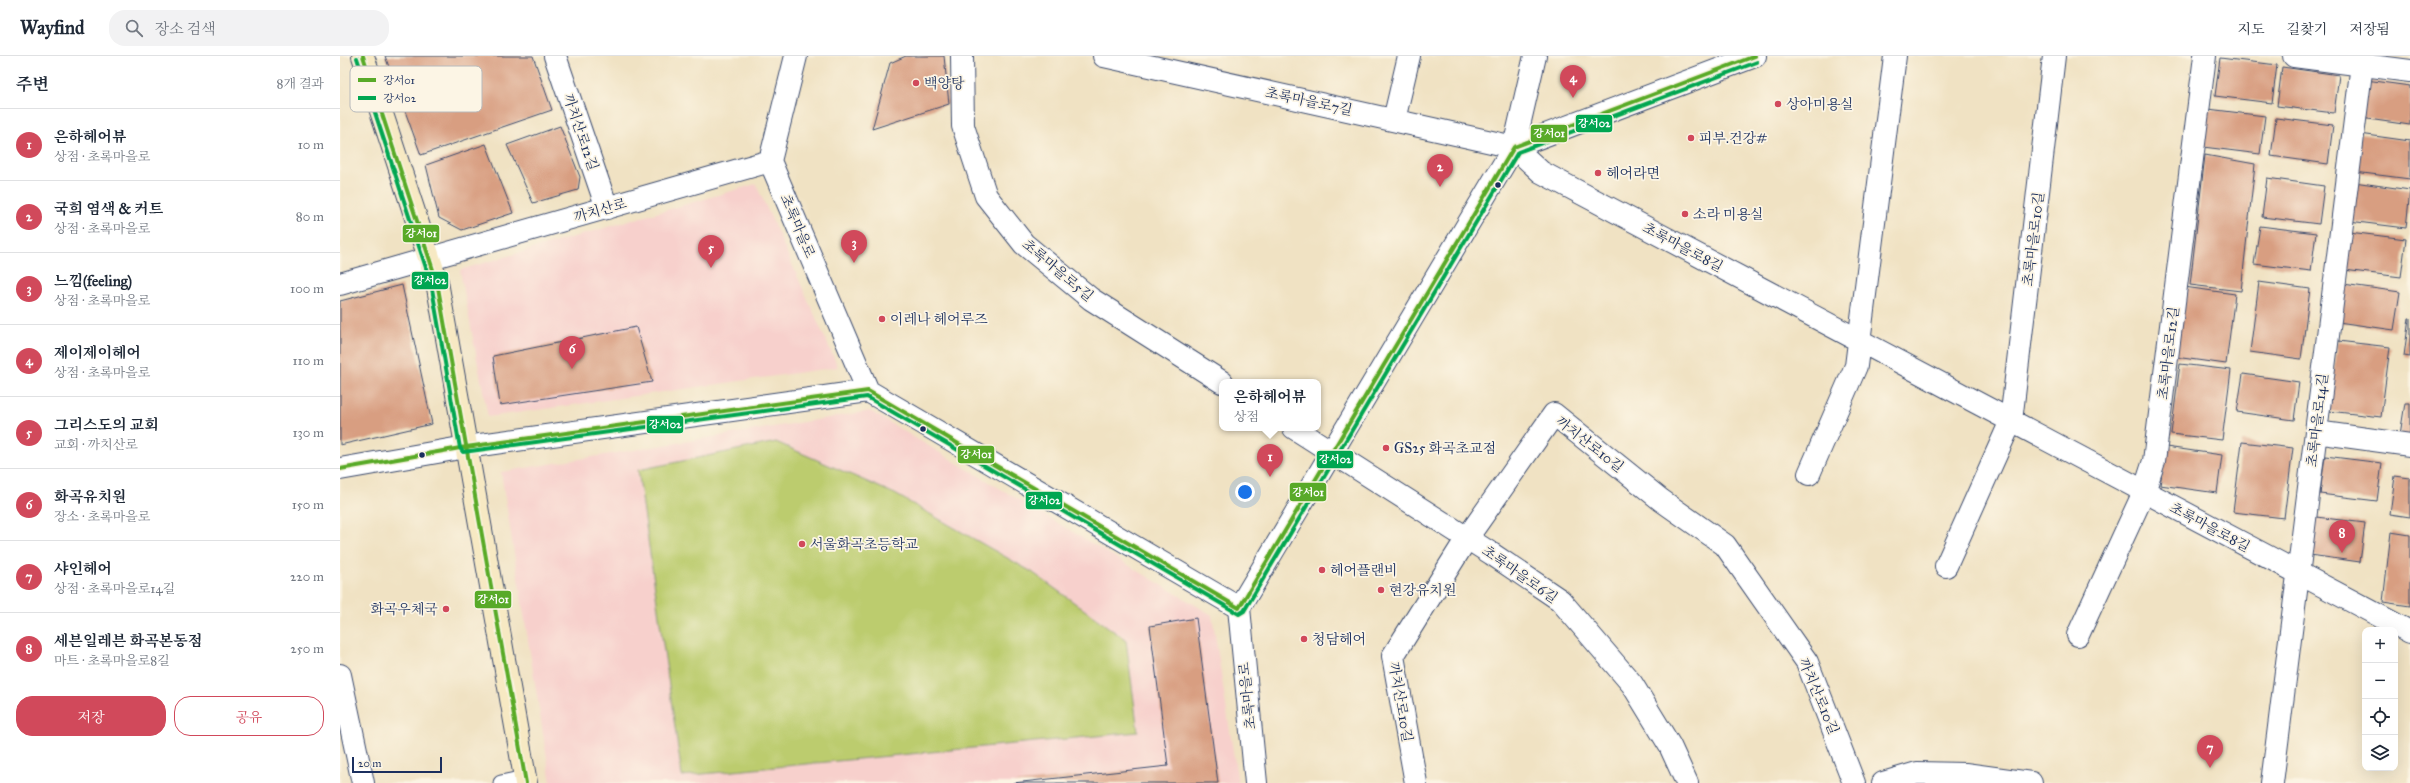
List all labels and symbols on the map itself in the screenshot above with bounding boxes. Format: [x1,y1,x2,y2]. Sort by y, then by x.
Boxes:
pin: 4 [1560,65,1586,98]
legend [350,66,482,112]
text: 강서01 [383,74,415,87]
place label: 백양탕 [924,75,965,92]
marker: 백양탕 [911,78,921,88]
street label: 초록마을로7길 [1264,84,1354,119]
text: 강서02 [383,92,417,105]
street label: 까치산로12길 [559,92,602,173]
place label: 상아미용실 [1786,96,1854,113]
marker: 상아미용실 [1773,99,1783,109]
line badge: 강서02 [1575,114,1613,133]
text: 강서02 [1577,117,1611,130]
line badge: 강서01 [1530,124,1568,143]
text: 강서01 [1533,127,1566,140]
place label: 피부.건강# [1699,130,1767,147]
marker: 피부.건강# [1686,133,1696,143]
pin: 2 [1427,154,1453,187]
place label: 헤어라면 [1606,165,1660,182]
marker: 헤어라면 [1593,168,1603,178]
unlabelled marker [1493,180,1503,190]
street label: 초록마을로10길 [2019,191,2048,287]
street label: 초록마을로 [777,192,819,261]
street label: 까치산로 [572,195,629,226]
place label: 소라 미용실 [1693,206,1764,223]
marker: 소라 미용실 [1680,209,1690,219]
street label: 초록마을로8길 [1640,219,1726,276]
line badge: 강서01 [402,224,440,243]
text: 강서01 [405,227,438,240]
pin: 3 [841,230,867,263]
pin: 5 [698,235,724,268]
street label: 초록마을로5길 [1019,236,1097,305]
line badge: 강서02 [411,271,449,290]
text: 강서02 [413,274,447,287]
street label: 초록마을로12길 [2154,306,2183,401]
place label: 이레나 헤어루즈 [890,311,988,328]
marker: 이레나 헤어루즈 [877,314,887,324]
pin: 6 [559,336,585,369]
street label: 초록마을로14길 [2303,372,2332,468]
street label: 까치산로10길 [1552,413,1627,476]
line badge: 강서02 [646,415,684,434]
text: 강서02 [648,418,682,431]
unlabelled marker [918,424,928,434]
place label: GS25 화곡초교점 [1394,440,1496,457]
marker: GS25 화곡초교점 [1381,443,1391,453]
pin: 1 [1257,444,1283,477]
line badge: 강서01 [957,445,995,464]
text: 강서01 [960,448,993,461]
unlabelled marker [417,450,427,460]
line badge: 강서02 [1316,450,1354,469]
text: 강서02 [1318,453,1352,466]
your location [1235,482,1255,502]
line badge: 강서01 [1289,482,1327,502]
text: 강서01 [1292,486,1325,499]
line badge: 강서02 [1025,491,1063,510]
text: 강서02 [1027,494,1061,507]
street label: 초록마을로8길 [2167,499,2253,556]
pin: 8 [2329,520,2355,553]
place label: 서울화곡초등학교 [810,536,919,553]
marker: 서울화곡초등학교 [797,539,807,549]
street label: 초록마을로6길 [1479,542,1561,607]
place label: 헤어플랜비 [1330,562,1398,579]
marker: 헤어플랜비 [1317,565,1327,575]
place label: 현강유치원 [1389,582,1457,599]
marker: 현강유치원 [1376,585,1386,595]
line badge: 강서01 [474,590,512,609]
text: 강서01 [477,593,510,606]
place label: 화곡우체국 [370,601,438,618]
marker: 화곡우체국 [441,604,451,614]
place label: 청담헤어 [1312,631,1366,648]
marker: 청담헤어 [1299,634,1309,644]
street label: 까치산로10길 [1795,655,1842,737]
street label: 초록마을로 [1235,661,1259,730]
street label: 까치산로10길 [1385,661,1416,744]
pin: 7 [2197,735,2223,768]
scale bar [352,755,442,774]

